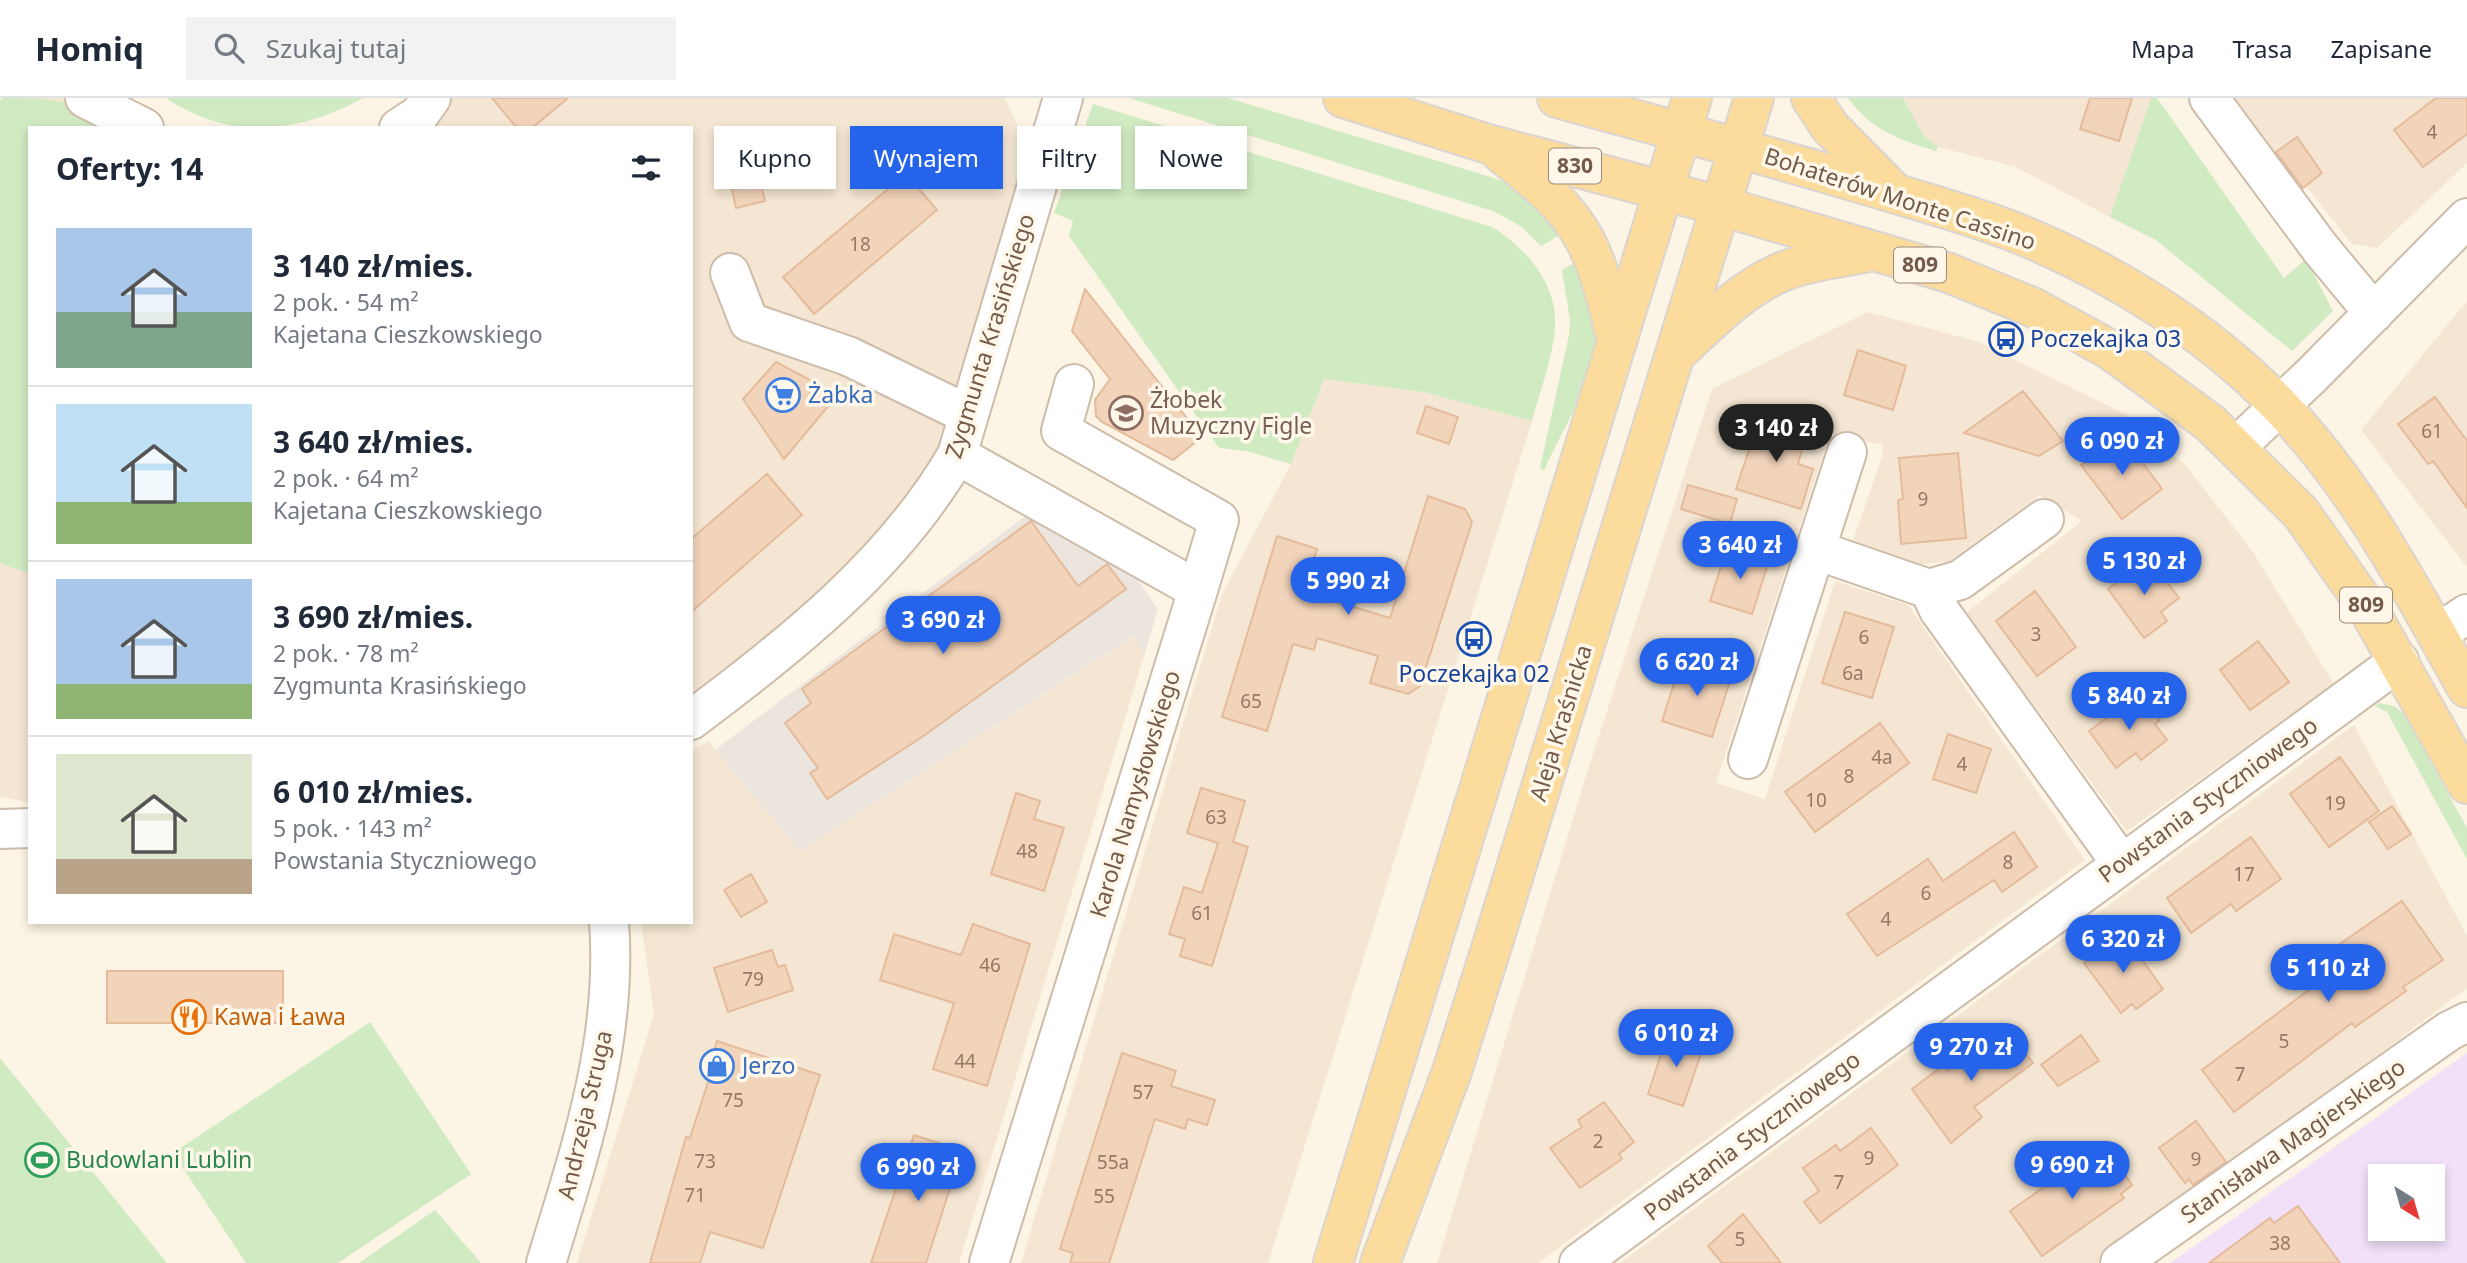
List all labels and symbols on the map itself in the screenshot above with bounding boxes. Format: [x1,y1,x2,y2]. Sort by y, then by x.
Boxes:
house number: 4 [2427,119,2438,145]
street label: Bohaterów Monte Cassino [1761,139,2040,257]
road number: 830 [1549,148,1601,184]
street label: Zygmunta Krasińskiego [937,210,1041,462]
house number: 18 [849,231,871,257]
road number: 809 [1894,248,1946,282]
bus stop icon: Poczekajka 03 [1987,320,2025,358]
place label: Poczekajka 03 [2030,322,2181,354]
supermarket icon: Żabka [764,376,802,414]
place label: Żabka [808,378,873,410]
place label: Żłobek Muzyczny Figle [1150,383,1312,441]
school or university icon: Żłobek Muzyczny Figle [1107,394,1145,432]
pin: 3 140 zł [1704,404,1848,464]
pin: 6 090 zł [2050,418,2194,477]
house number: 61 [2421,418,2443,444]
house number: 9 [1918,486,1928,512]
pin: 3 640 zł [1668,522,1812,581]
pin: 5 130 zł [2072,538,2216,597]
pin: 5 990 zł [1276,558,1420,617]
road number: 809 [2340,588,2392,622]
pin: 3 690 zł [871,596,1015,656]
bus stop icon: Poczekajka 02 [1455,620,1493,658]
house number: 3 [2031,621,2041,647]
house number: 6 [1859,624,1869,650]
pin: 6 620 zł [1625,638,1769,698]
street label: Aleja Kraśnicka [1521,641,1599,805]
place label: Poczekajka 02 [1398,657,1550,689]
house number: 6a [1842,660,1864,686]
street label: Karola Namysłowskiego [1081,666,1187,921]
pin: 5 840 zł [2057,672,2201,732]
house number: 65 [1240,688,1262,714]
street label: Powstania Styczniowego [2091,709,2324,890]
house number: 4a [1871,744,1893,770]
house number: 4 [1957,751,1968,777]
house number: 8 [1844,763,1854,789]
house number: 10 [1805,787,1827,813]
house number: 19 [2324,790,2346,816]
house number: 63 [1205,804,1227,830]
house number: 48 [1016,838,1038,864]
house number: 8 [2003,849,2013,875]
house number: 17 [2233,861,2255,887]
house number: 6 [1921,880,1931,906]
house number: 61 [1191,900,1213,926]
house number: 4 [1881,906,1892,932]
pin: 6 320 zł [2051,916,2195,975]
pin: 5 110 zł [2256,944,2400,1004]
house number: 46 [979,952,1001,978]
house number: 79 [742,966,764,992]
restaurant icon: Kawa i Ława [170,998,208,1036]
place label: Kawa i Ława [214,1000,346,1032]
pin: 6 010 zł [1604,1010,1748,1069]
pin: 9 270 zł [1899,1024,2043,1083]
street label: Andrzeja Struga [549,1027,619,1203]
house number: 5 [2279,1028,2289,1054]
street label: Powstania Styczniowego [1636,1043,1866,1227]
shop icon: Jerzo [698,1047,736,1085]
house number: 44 [954,1048,976,1074]
place label: Jerzo [740,1049,795,1081]
street label: Stanisława Magierskiego [2174,1050,2411,1230]
house number: 7 [2235,1061,2245,1087]
house number: 57 [1132,1079,1154,1105]
house number: 75 [722,1087,744,1113]
house number: 2 [1593,1128,1603,1154]
sports icon: Budowlani Lublin [23,1141,61,1179]
pin: 9 690 zł [2000,1142,2144,1201]
place label: Budowlani Lublin [66,1143,252,1175]
pin: 6 990 zł [846,1144,990,1203]
house number: 9 [1864,1145,1874,1171]
house number: 9 [2191,1146,2201,1172]
house number: 73 [694,1148,716,1174]
house number: 55a [1097,1149,1129,1175]
north arrow [2368,1164,2445,1241]
house number: 7 [1834,1169,1844,1195]
house number: 71 [684,1182,706,1208]
house number: 55 [1093,1183,1115,1209]
house number: 5 [1735,1226,1745,1252]
house number: 38 [2269,1230,2291,1256]

